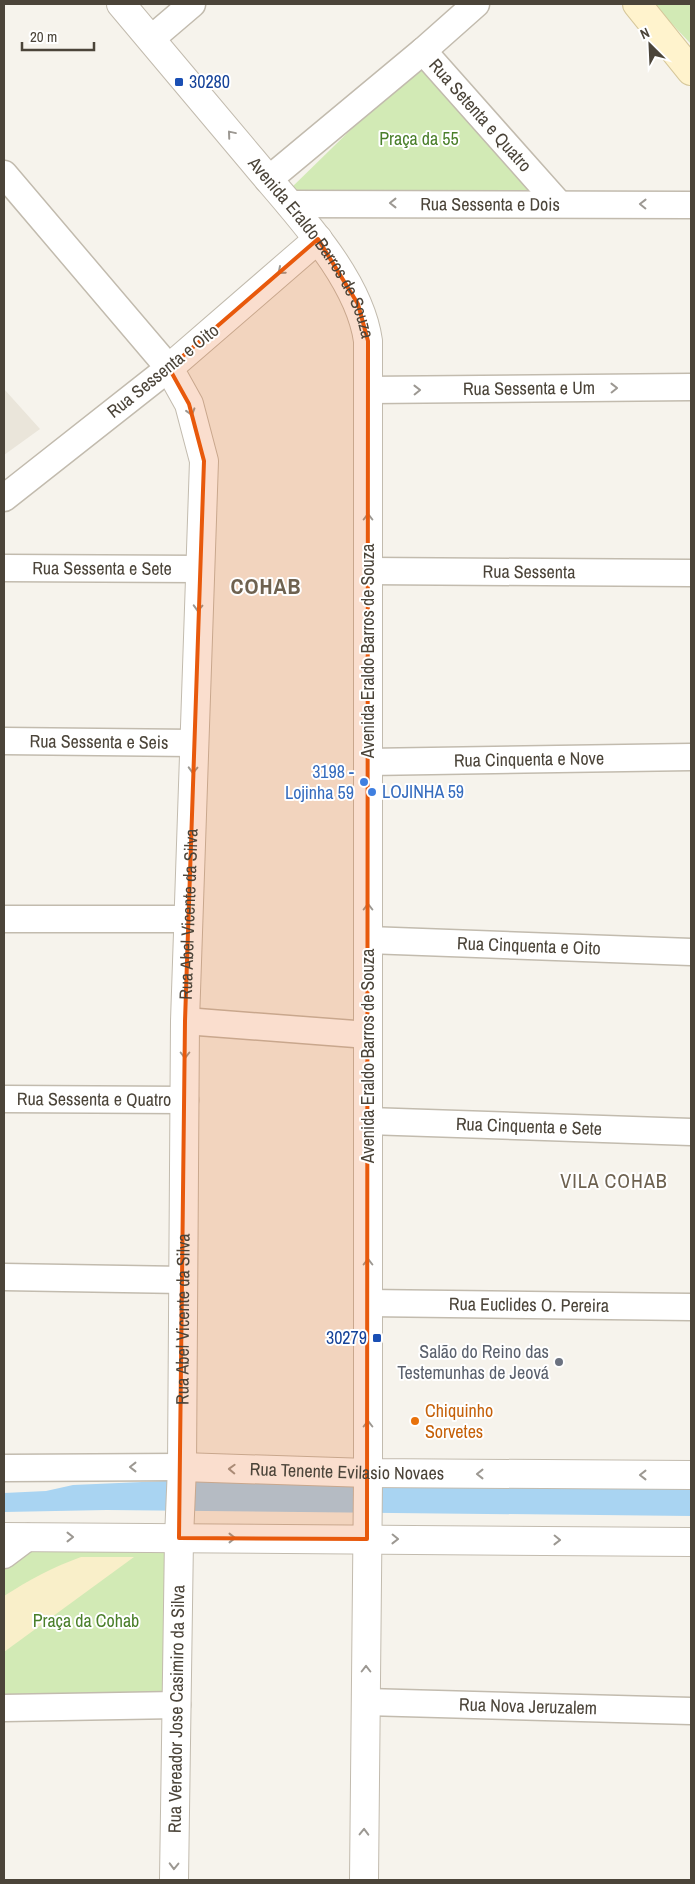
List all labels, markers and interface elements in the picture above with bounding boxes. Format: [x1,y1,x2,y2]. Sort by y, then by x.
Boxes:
scale bar [22,20,95,52]
north arrow [625,20,675,70]
text: N [637,23,652,43]
text: 20 m [30,26,57,47]
street label: Rua Setenta e Quatro [423,53,538,177]
place label: 30280 [189,69,230,94]
marker: 30280 [173,76,185,88]
park label: Praça da 55 [379,126,459,151]
one-way arrow [227,131,236,140]
street label: Avenida Eraldo Barros de Souza [242,151,380,340]
street label: Rua Sessenta e Dois [420,191,560,217]
one-way arrow [388,198,396,208]
one-way arrow [638,199,646,209]
one-way arrow [278,265,287,274]
street label: Rua Sessenta e Oito [102,318,224,423]
street label: Rua Sessenta e Um [463,375,595,401]
one-way arrow [611,383,619,393]
one-way arrow [414,385,421,395]
one-way arrow [186,407,196,415]
one-way arrow [363,512,373,520]
street label: Avenida Eraldo Barros de Souza [355,544,380,759]
street label: Rua Sessenta e Sete [32,555,172,581]
street label: Rua Sessenta [483,559,575,584]
district label: COHAB [230,571,302,601]
one-way arrow [192,604,203,612]
street label: Rua Sessenta e Seis [29,728,169,755]
street label: Rua Cinquenta e Nove [454,745,604,773]
place label: 3198 - Lojinha 59 [285,759,354,805]
one-way arrow [187,766,198,774]
marker: 3198 - Lojinha 59 [358,776,370,788]
place label: LOJINHA 59 [382,779,464,804]
marker: LOJINHA 59 [366,786,378,798]
street label: Rua Abel Vicente da Silva [173,828,204,1000]
one-way arrow [363,902,373,910]
street label: Rua Cinquenta e Oito [457,930,601,961]
street label: Avenida Eraldo Barros de Souza [355,949,380,1164]
one-way arrow [180,1052,190,1059]
street label: Rua Sessenta e Quatro [17,1086,171,1112]
street label: Rua Cinquenta e Sete [455,1111,602,1141]
district label: VILA COHAB [560,1167,668,1194]
street label: Rua Abel Vicente da Silva [169,1233,196,1405]
one-way arrow [363,1257,373,1265]
street label: Rua Euclides O. Pereira [449,1291,609,1318]
place label: 30279 [326,1325,367,1350]
marker: 30279 [371,1332,383,1344]
place label: Salão do Reino das Testemunhas de Jeová [397,1339,549,1385]
marker: Salão do Reino das Testemunhas de Jeová [553,1356,565,1368]
place label: Chiquinho Sorvetes [425,1398,493,1444]
marker: Chiquinho Sorvetes [409,1415,421,1427]
one-way arrow [363,1420,373,1428]
street label: Rua Tenente Evilasio Novaes [249,1456,444,1485]
one-way arrow [129,1462,136,1472]
one-way arrow [227,1463,235,1474]
one-way arrow [476,1469,484,1479]
one-way arrow [638,1470,646,1480]
one-way arrow [66,1532,74,1542]
one-way arrow [229,1533,237,1543]
one-way arrow [392,1534,399,1544]
one-way arrow [554,1535,562,1545]
street label: Rua Vereador Jose Casimiro da Silva [162,1585,190,1833]
park label: Praça da Cohab [33,1608,139,1633]
one-way arrow [361,1665,371,1672]
street label: Rua Nova Jeruzalem [459,1692,597,1720]
one-way arrow [359,1827,369,1835]
one-way arrow [169,1863,179,1871]

